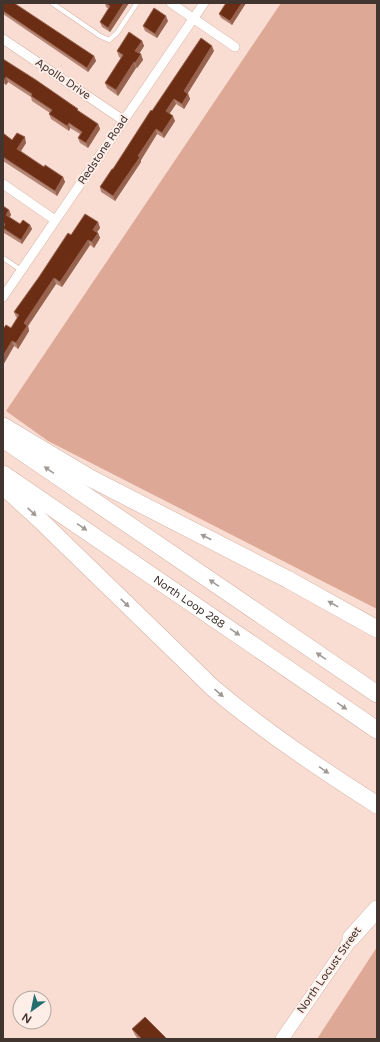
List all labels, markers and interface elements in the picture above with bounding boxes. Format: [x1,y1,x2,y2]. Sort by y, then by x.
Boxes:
street label: Apollo Drive [33,56,93,102]
street label: Redstone Road [75,113,131,187]
one-way arrow [44,466,54,474]
one-way arrow [27,508,37,517]
one-way arrow [76,523,87,531]
one-way arrow [200,534,212,540]
street label: North Loop 288 [151,573,228,631]
one-way arrow [209,579,219,587]
one-way arrow [121,598,130,607]
one-way arrow [328,601,339,607]
one-way arrow [230,628,241,636]
one-way arrow [316,652,327,660]
one-way arrow [214,688,225,697]
one-way arrow [337,702,348,710]
one-way arrow [319,766,329,774]
street label: North Locust Street [294,924,364,1016]
north arrow [12,990,52,1030]
text: N [20,1010,34,1026]

